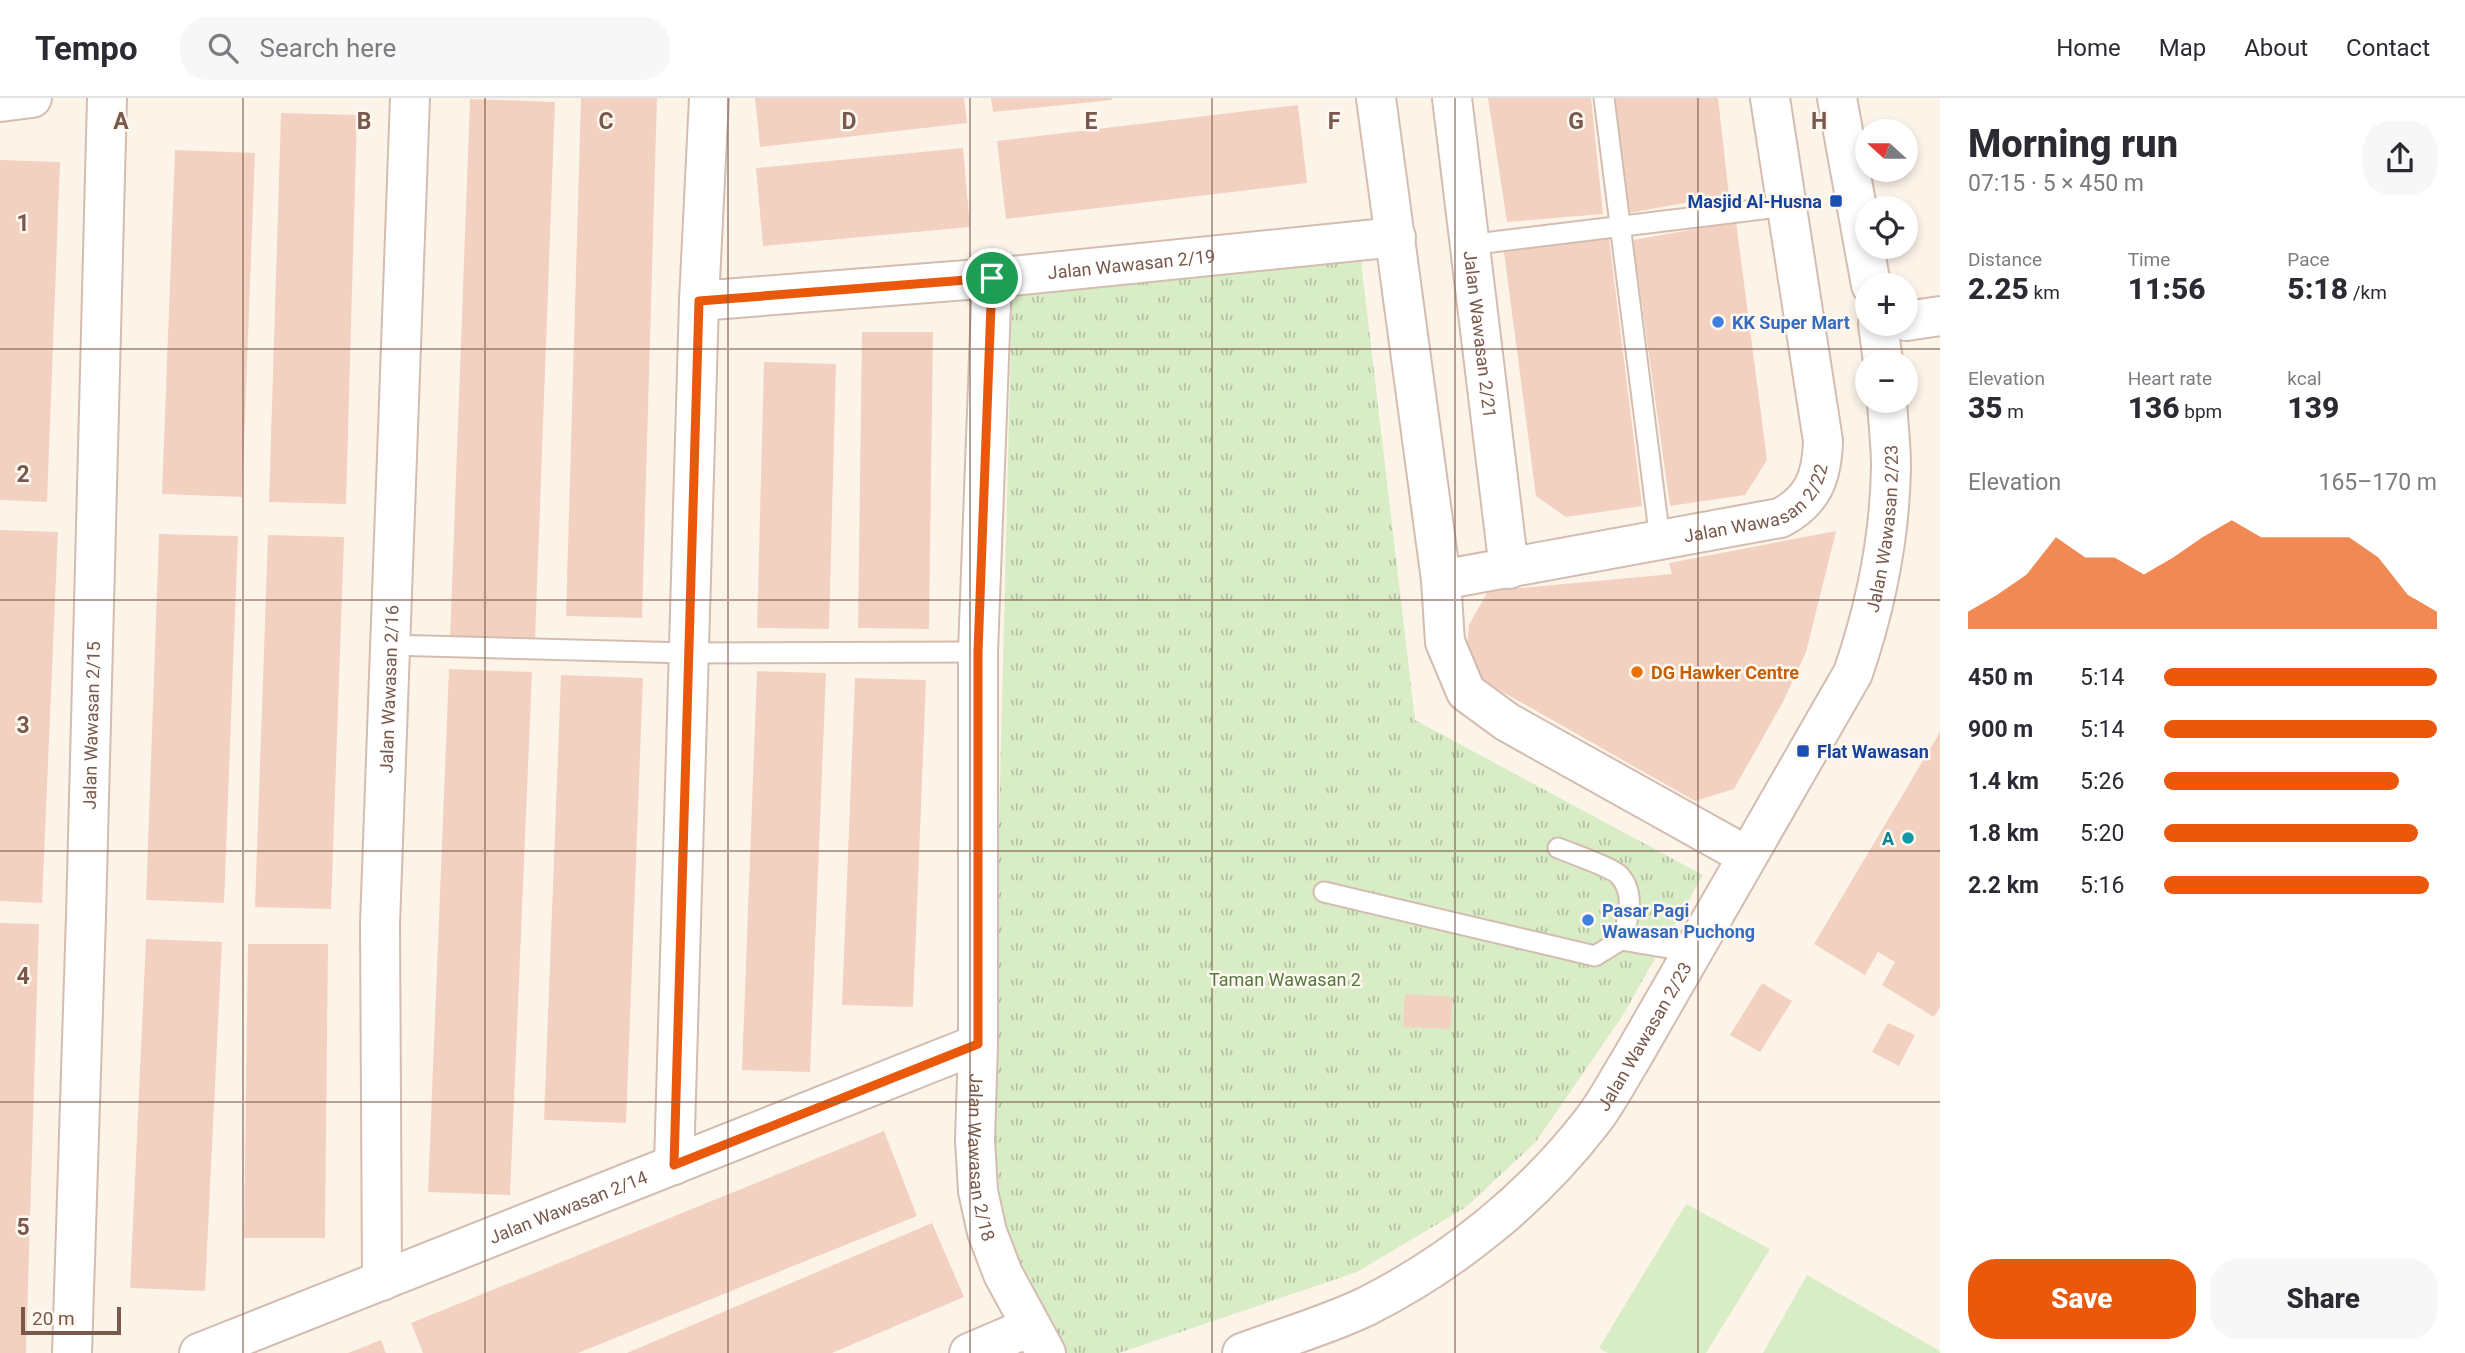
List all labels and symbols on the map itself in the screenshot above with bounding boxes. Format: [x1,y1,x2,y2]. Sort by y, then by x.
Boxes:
text: A [113,108,129,135]
text: B [357,108,371,135]
text: C [598,108,614,135]
text: D [842,108,856,135]
text: E [1085,108,1098,135]
text: F [1328,108,1341,135]
text: G [1568,108,1584,135]
text: H [1811,108,1827,135]
north arrow [1855,119,1918,182]
place label: Masjid Al-Husna [1688,191,1822,212]
marker: Masjid Al-Husna [1828,193,1844,209]
text: 1 [16,210,30,237]
street label: Jalan Wawasan 2/19 [1047,245,1216,283]
pin [962,248,1022,308]
street label: Jalan Wawasan 2/21 [1460,249,1501,419]
place label: KK Super Mart [1732,312,1850,333]
marker: KK Super Mart [1710,314,1726,330]
street label: Jalan Wawasan 2/23 [1861,444,1902,614]
text: 2 [16,461,30,488]
street label: Jalan Wawasan 2/22 [1682,462,1831,546]
street label: Jalan Wawasan 2/16 [375,605,402,774]
street label: Jalan Wawasan 2/15 [78,641,104,810]
place label: DG Hawker Centre [1651,662,1799,683]
marker: DG Hawker Centre [1629,664,1645,680]
text: 3 [16,712,30,739]
place label: Flat Wawasan [1817,741,1929,762]
marker: Flat Wawasan [1795,743,1811,759]
place label: A [1882,828,1895,849]
marker: A [1900,830,1916,846]
place label: Pasar Pagi Wawasan Puchong [1602,900,1755,942]
marker: Pasar Pagi Wawasan Puchong [1580,912,1596,928]
street label: Jalan Wawasan 2/23 [1592,958,1695,1114]
text: 4 [16,963,30,990]
park label: Taman Wawasan 2 [1209,969,1361,990]
street label: Jalan Wawasan 2/18 [964,1073,1000,1244]
street label: Jalan Wawasan 2/14 [486,1166,650,1247]
text: 5 [16,1214,30,1241]
scale bar [21,1304,121,1336]

